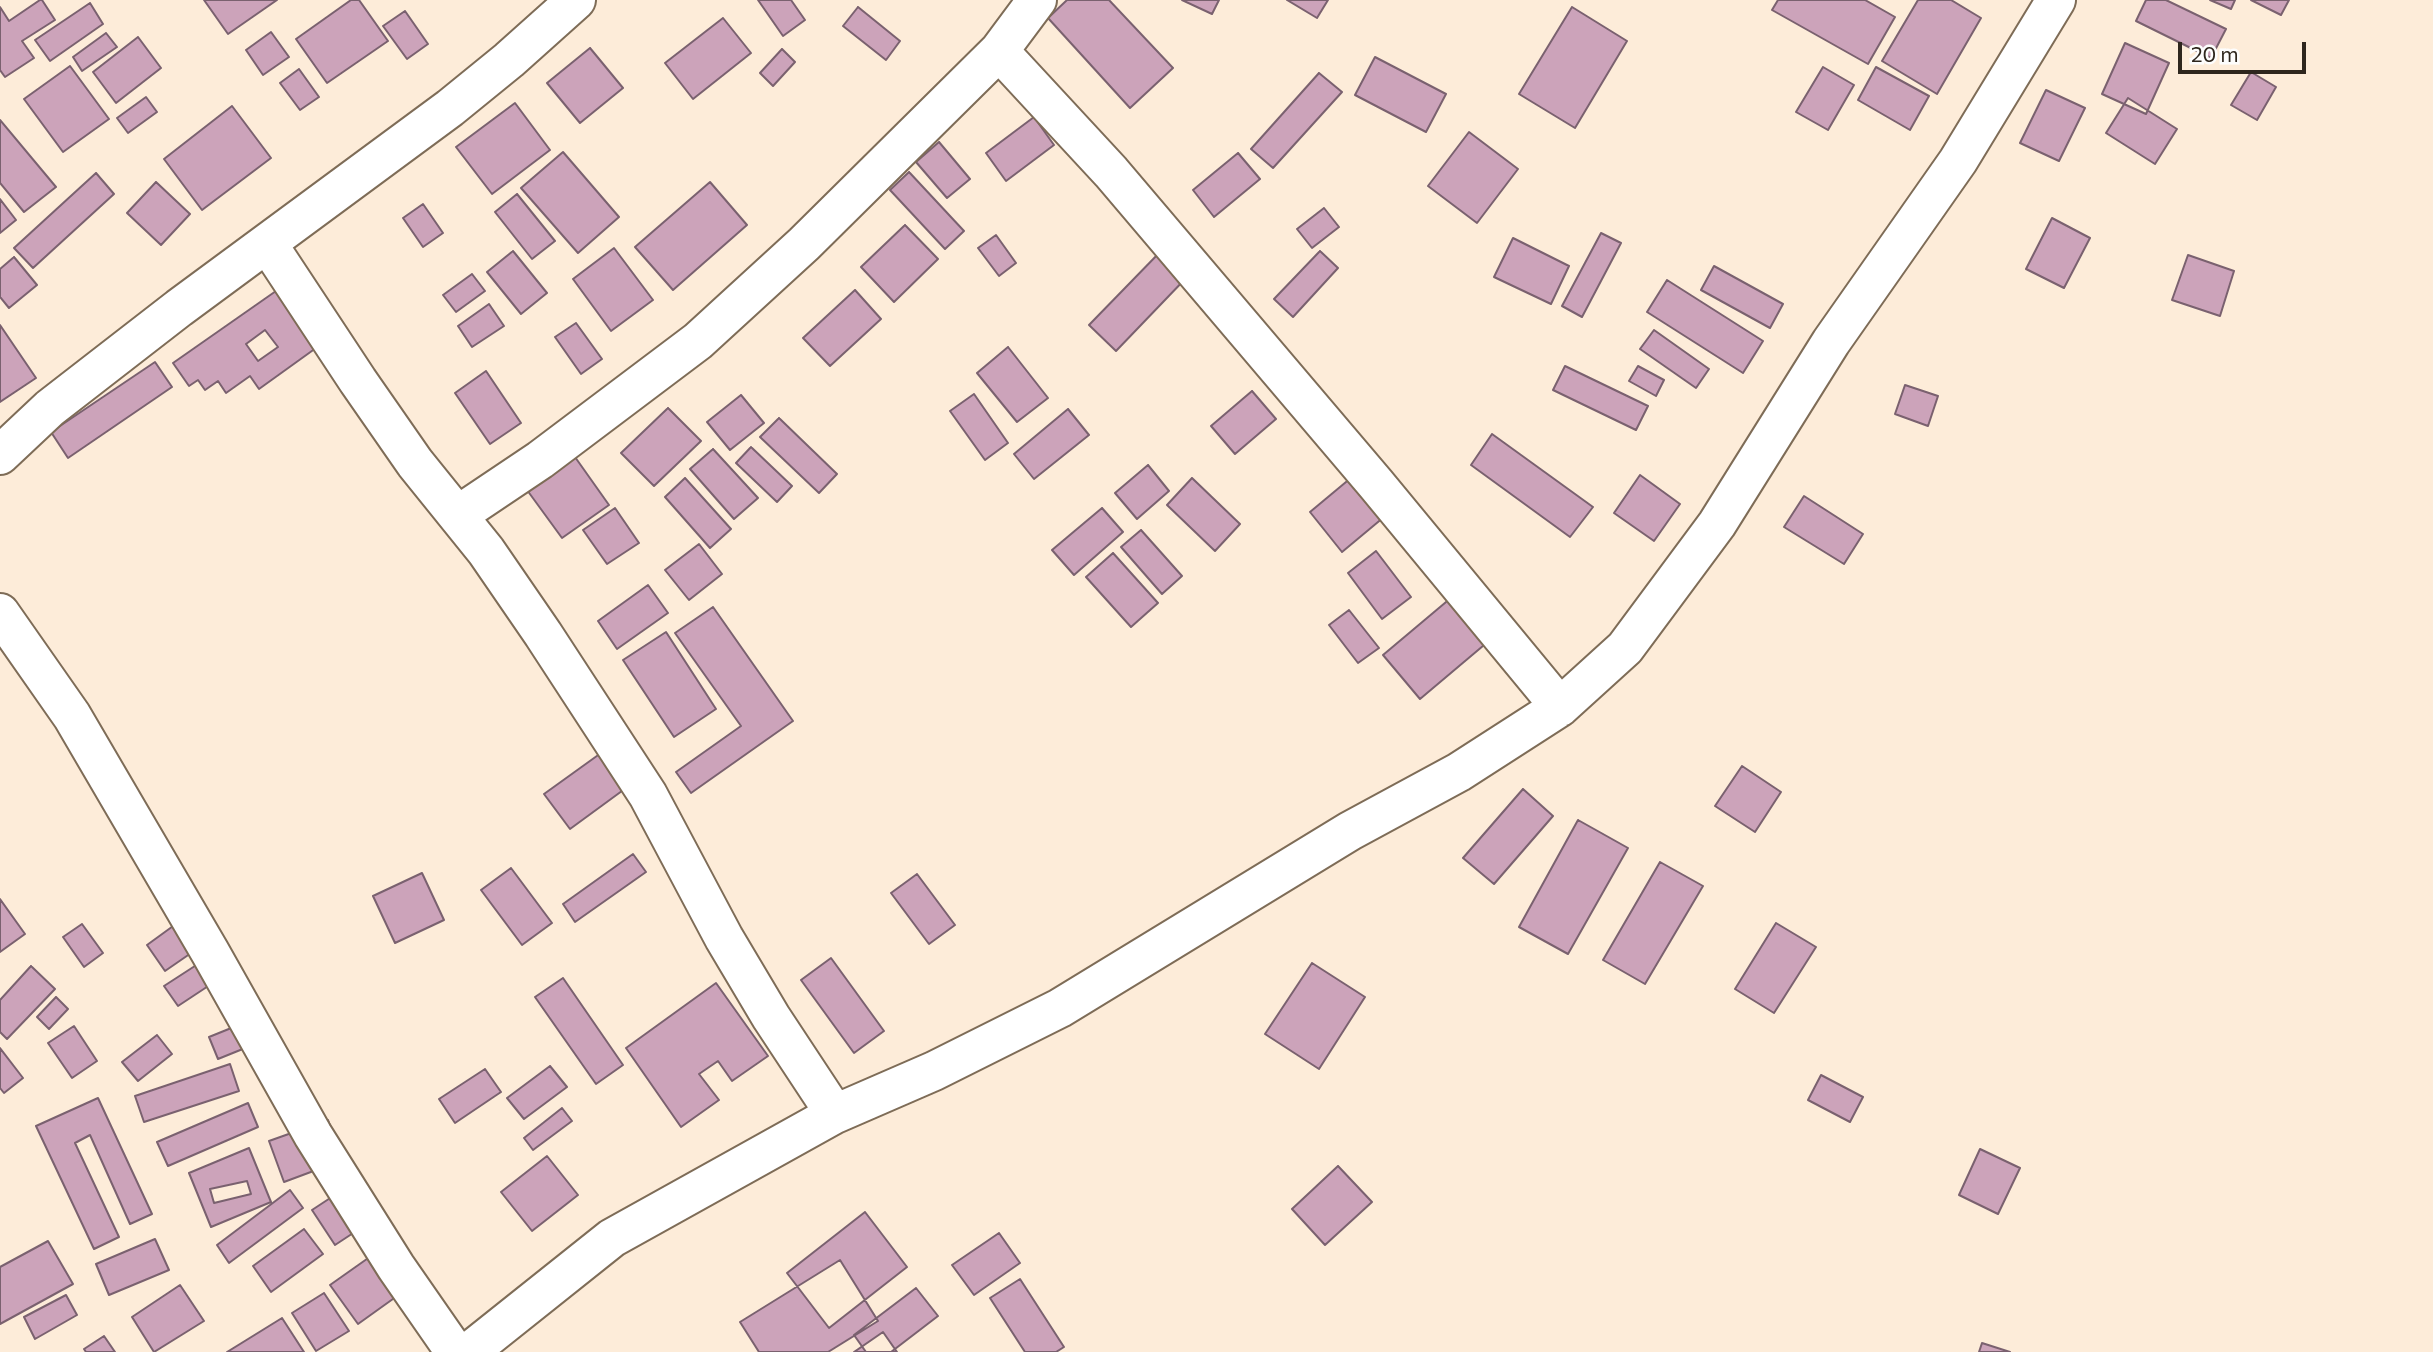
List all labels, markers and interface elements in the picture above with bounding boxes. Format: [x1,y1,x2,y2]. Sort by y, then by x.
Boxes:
scale bar [2181,28,2309,72]
text: 20 m [2191,41,2239,66]

